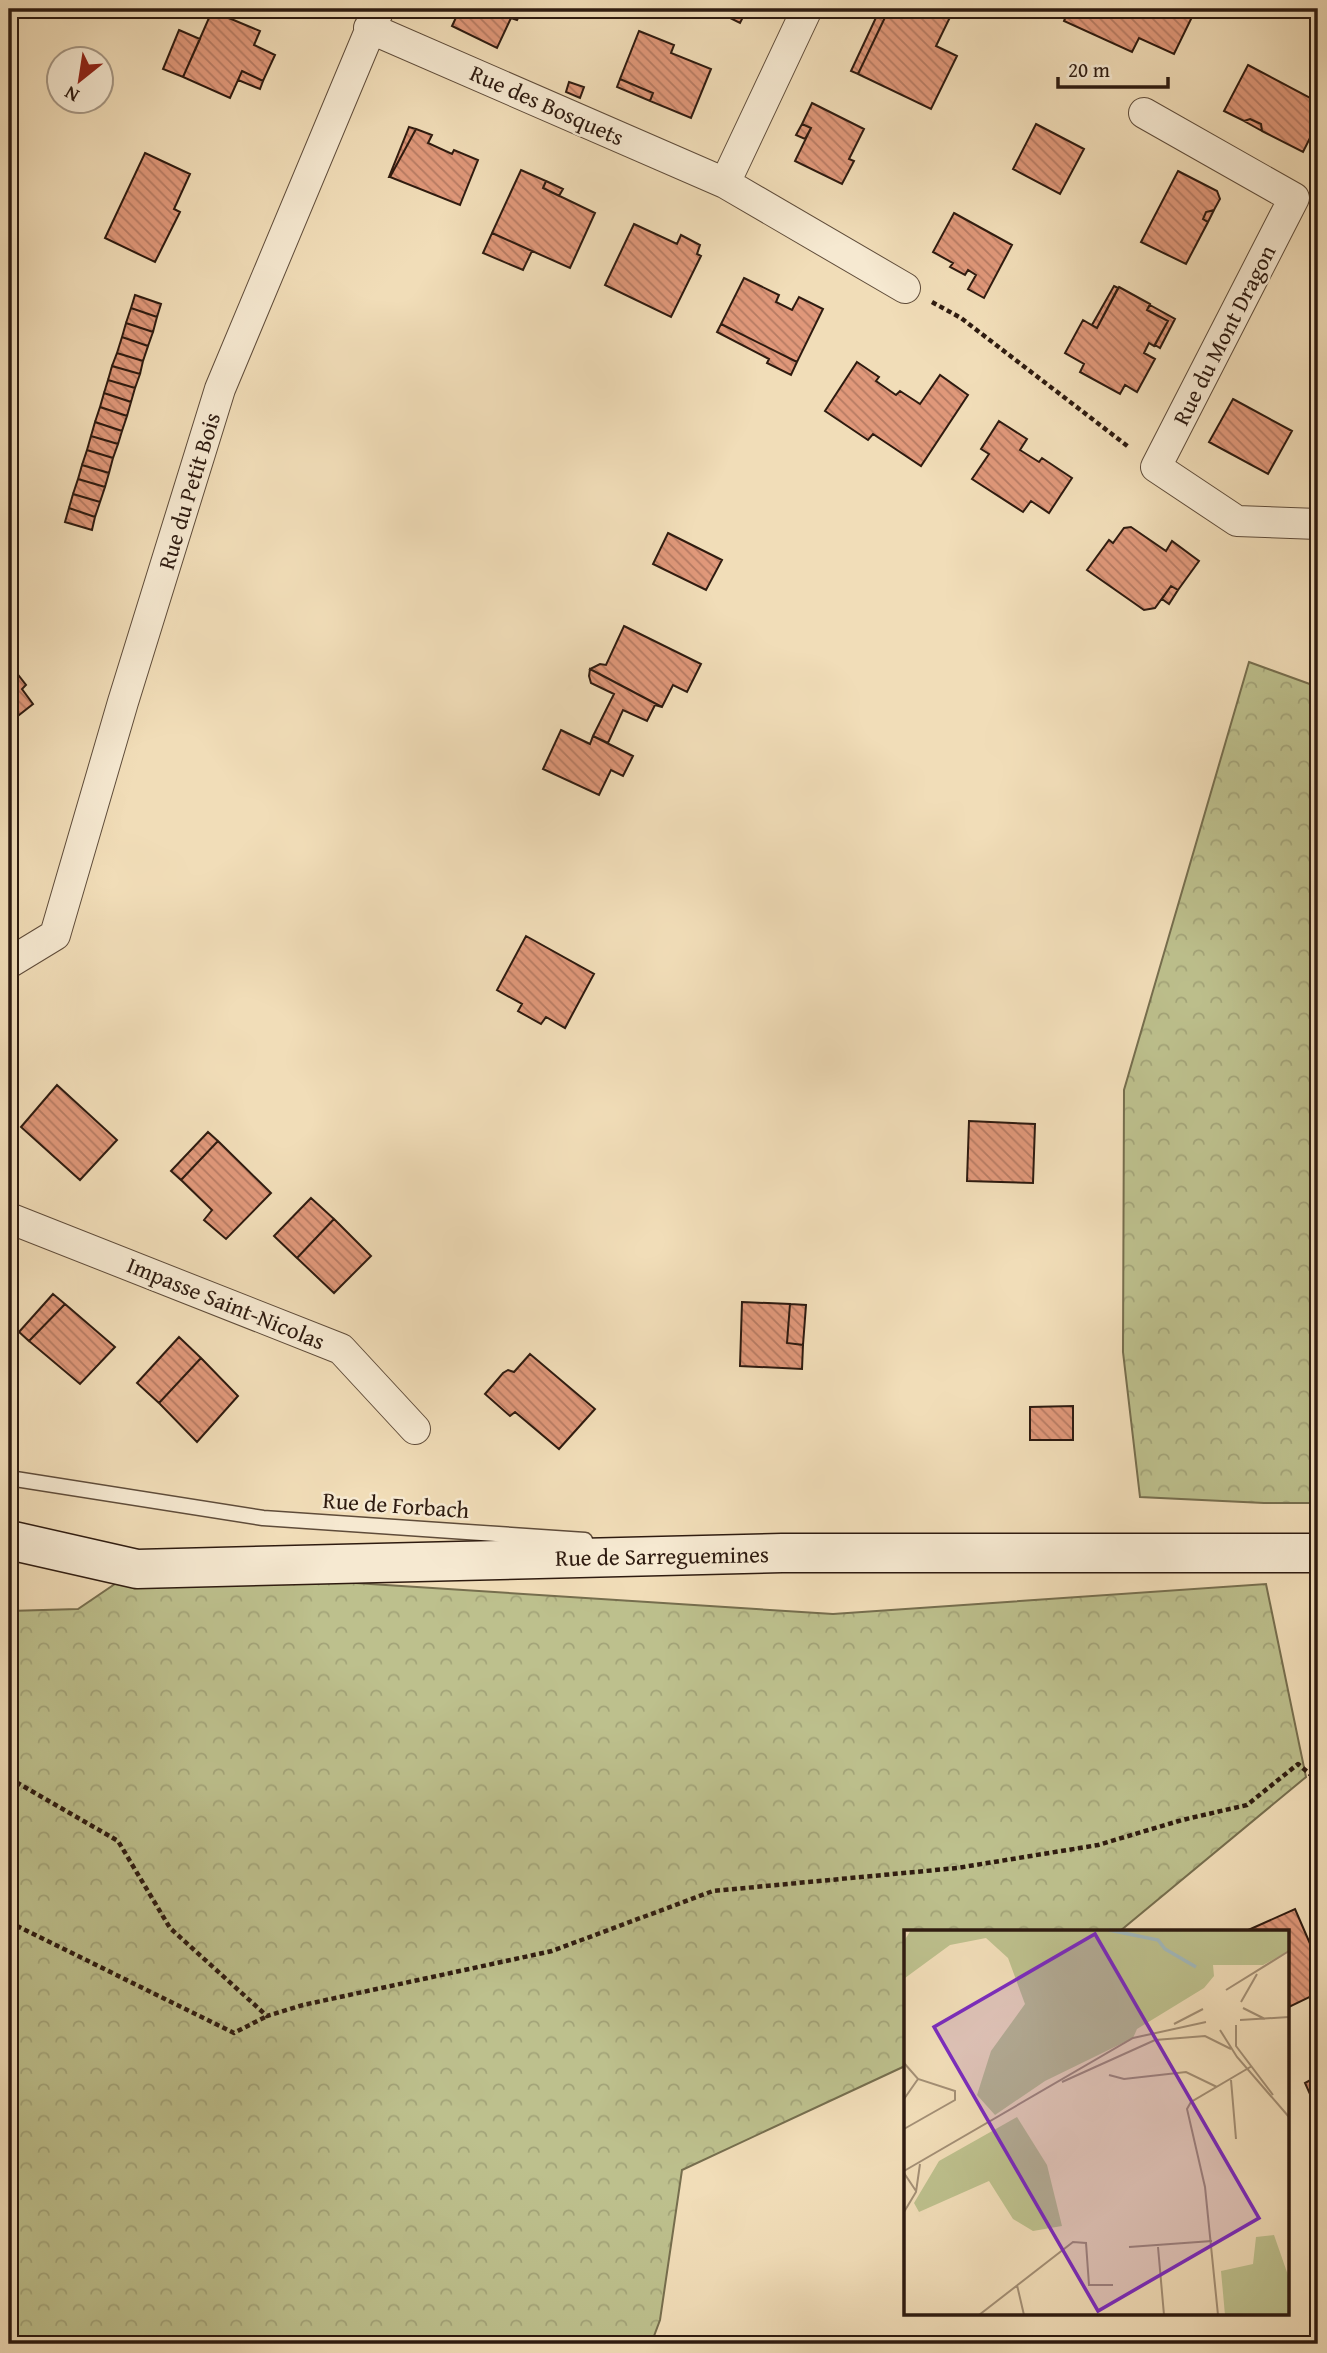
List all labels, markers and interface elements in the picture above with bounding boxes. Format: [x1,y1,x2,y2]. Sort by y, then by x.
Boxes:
north arrow [46,46,116,116]
scale bar [1058,46,1168,90]
text: 20 m [1068,54,1110,85]
street label: Rue des Bosquets [465,56,629,153]
text: N [59,79,84,110]
street label: Rue du Mont Dragon [1164,239,1283,431]
street label: Rue du Petit Bois [149,408,228,573]
street label: Impasse Saint-Nicolas [122,1248,330,1357]
street label: Rue de Forbach [322,1483,470,1526]
street label: Rue de Sarreguemines [555,1537,769,1574]
inset map [904,1930,1288,2314]

